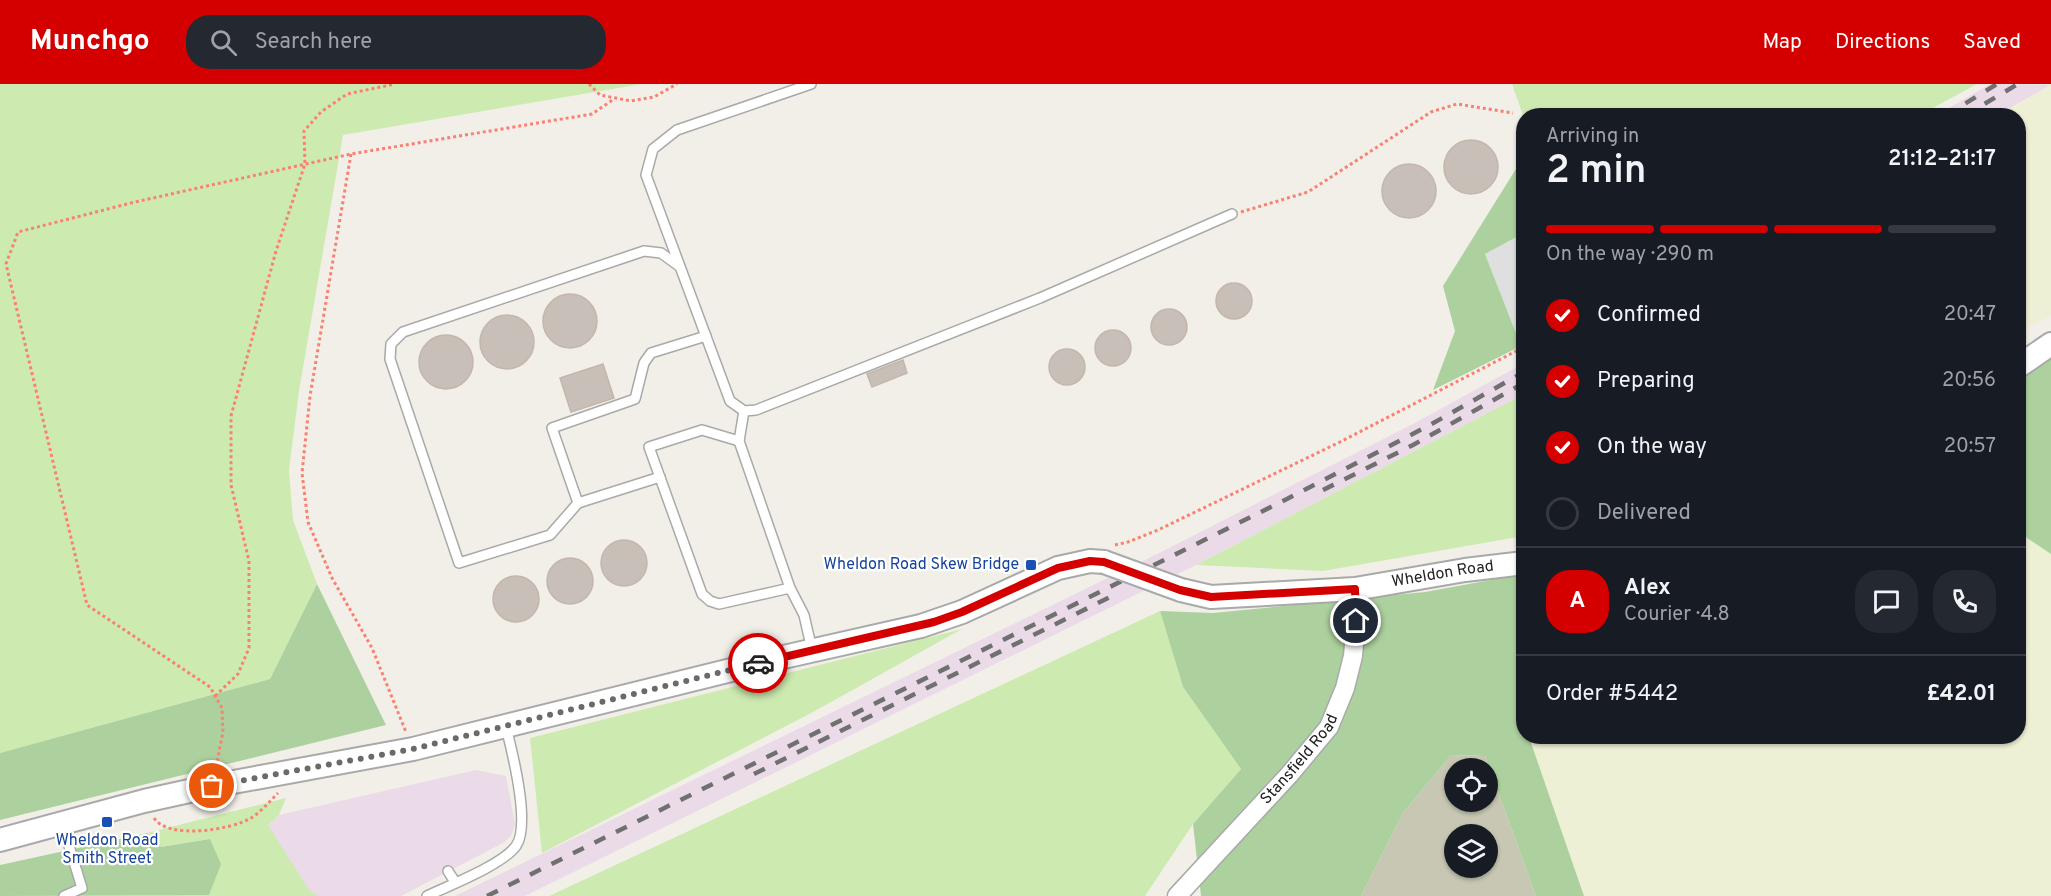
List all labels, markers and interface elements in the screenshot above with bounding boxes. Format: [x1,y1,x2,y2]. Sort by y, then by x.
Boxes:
search box [186,15,606,69]
text: Munchgo [30,24,150,60]
icon: search [207,26,240,59]
text: Search here [255,29,372,56]
text: Map [1762,29,1802,56]
text: Directions [1835,29,1930,56]
text: Saved [1963,29,2021,56]
text: Arriving in [1546,124,1639,150]
text: 21:12–21:17 [1888,146,1996,173]
text: 2 min [1546,148,1647,197]
text: On the way · 290 m [1546,242,1714,268]
icon: check [1546,299,1579,332]
text: Confirmed [1597,302,1701,329]
text: 20:47 [1944,302,1996,328]
icon: check [1546,365,1579,398]
text: Preparing [1597,368,1695,395]
text: 20:56 [1942,368,1996,394]
icon: check [1546,431,1579,464]
text: On the way [1597,434,1707,461]
text: 20:57 [1944,434,1996,460]
text: Delivered [1597,500,1691,527]
place label: Wheldon Road Skew Bridge [824,555,1019,575]
street label: Wheldon Road [1390,557,1495,592]
marker: Wheldon Road Skew Bridge [1024,558,1038,572]
button: chat [1855,570,1918,633]
button: phone [1933,570,1996,633]
text: Alex [1624,575,1671,602]
text: A [1570,588,1585,615]
pin [1330,595,1381,646]
text: Courier · 4.8 [1624,602,1730,628]
icon: home [1339,604,1372,637]
courier [728,633,788,693]
icon: car [742,647,775,680]
text: Order #5442 [1546,681,1678,708]
text: £42.01 [1927,681,1996,708]
street label: Stansfield Road [1256,711,1343,809]
map controls [1444,758,1498,878]
button: locate [1444,758,1498,812]
pin [186,760,237,811]
icon: bag [195,769,228,802]
marker: Wheldon Road Smith Street [100,815,114,829]
button: layers [1444,824,1498,878]
place label: Wheldon Road Smith Street [55,831,159,869]

